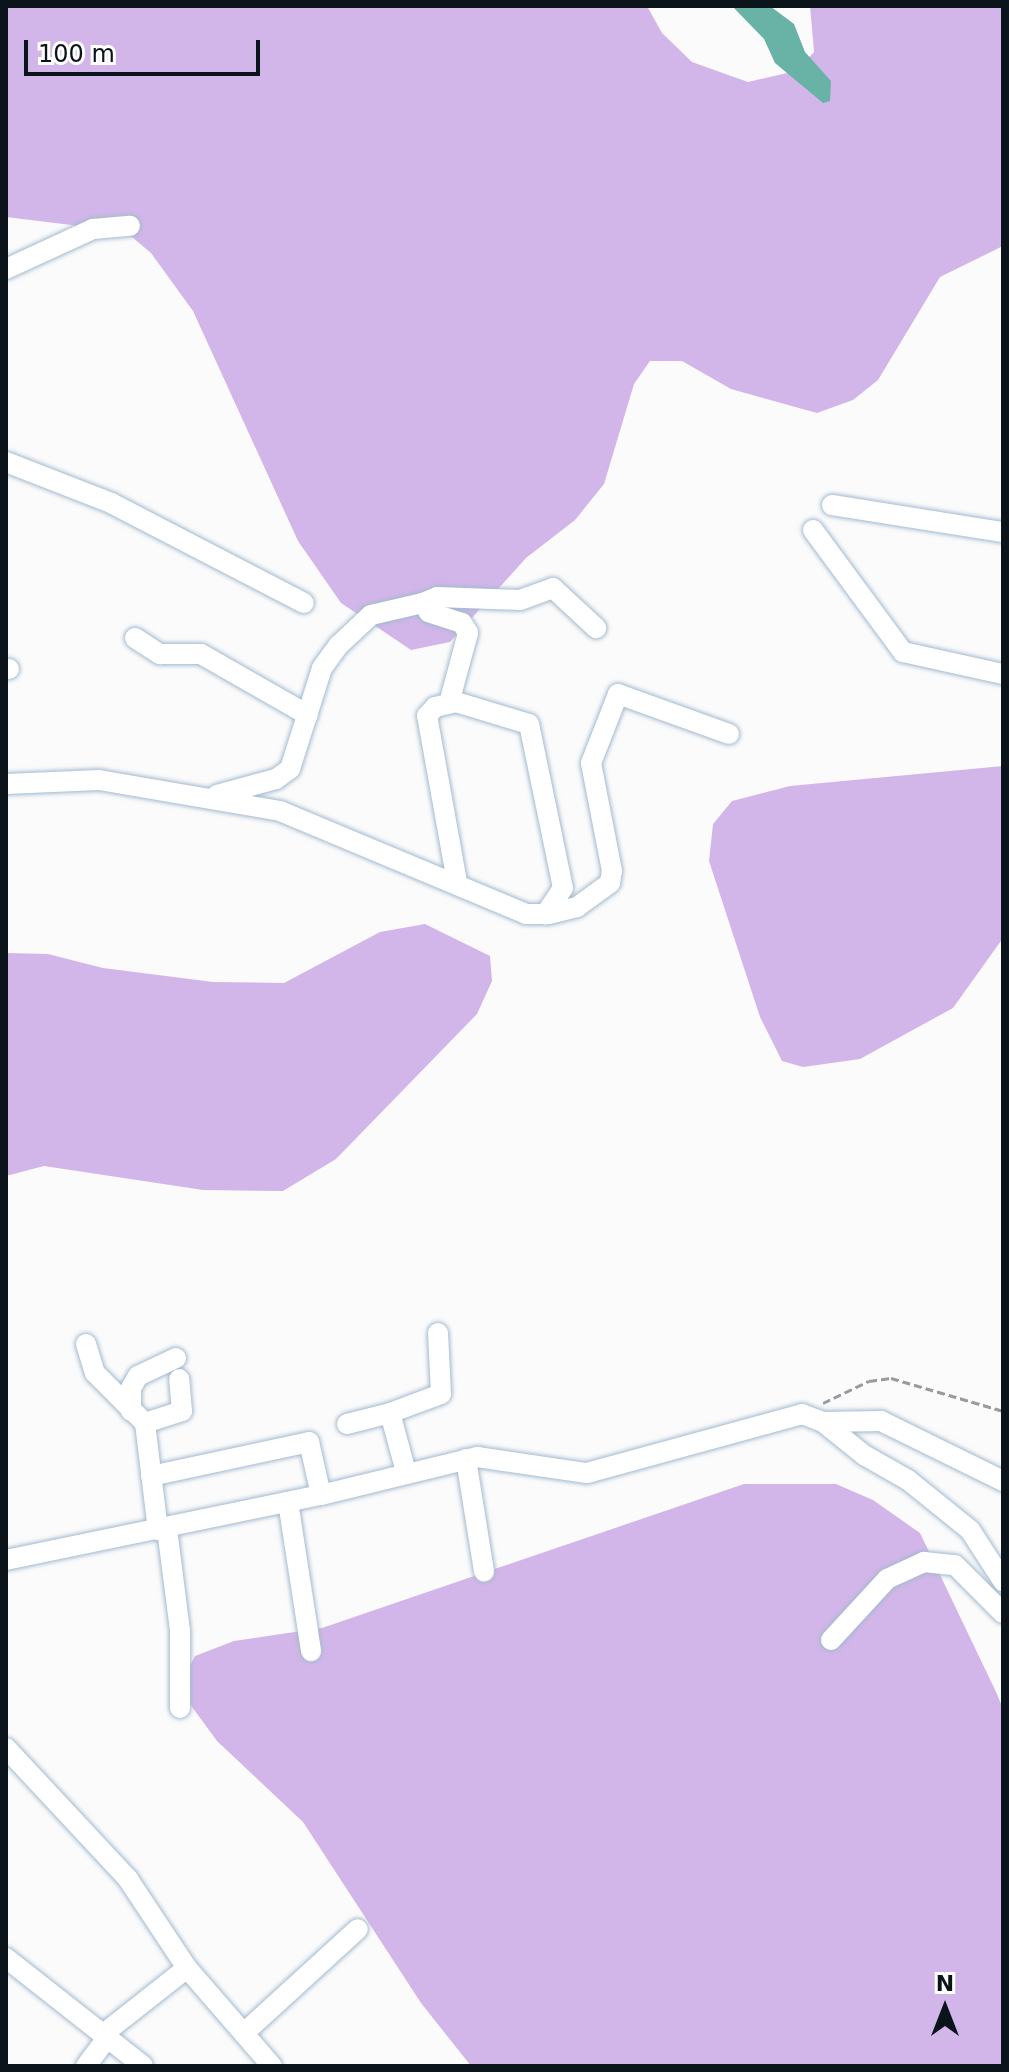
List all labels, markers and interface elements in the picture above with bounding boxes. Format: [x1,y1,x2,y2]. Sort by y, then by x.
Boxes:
scale bar [28,24,264,74]
text: 100 m [38,40,115,68]
north arrow [905,1968,985,2048]
text: N [936,1971,954,1996]

